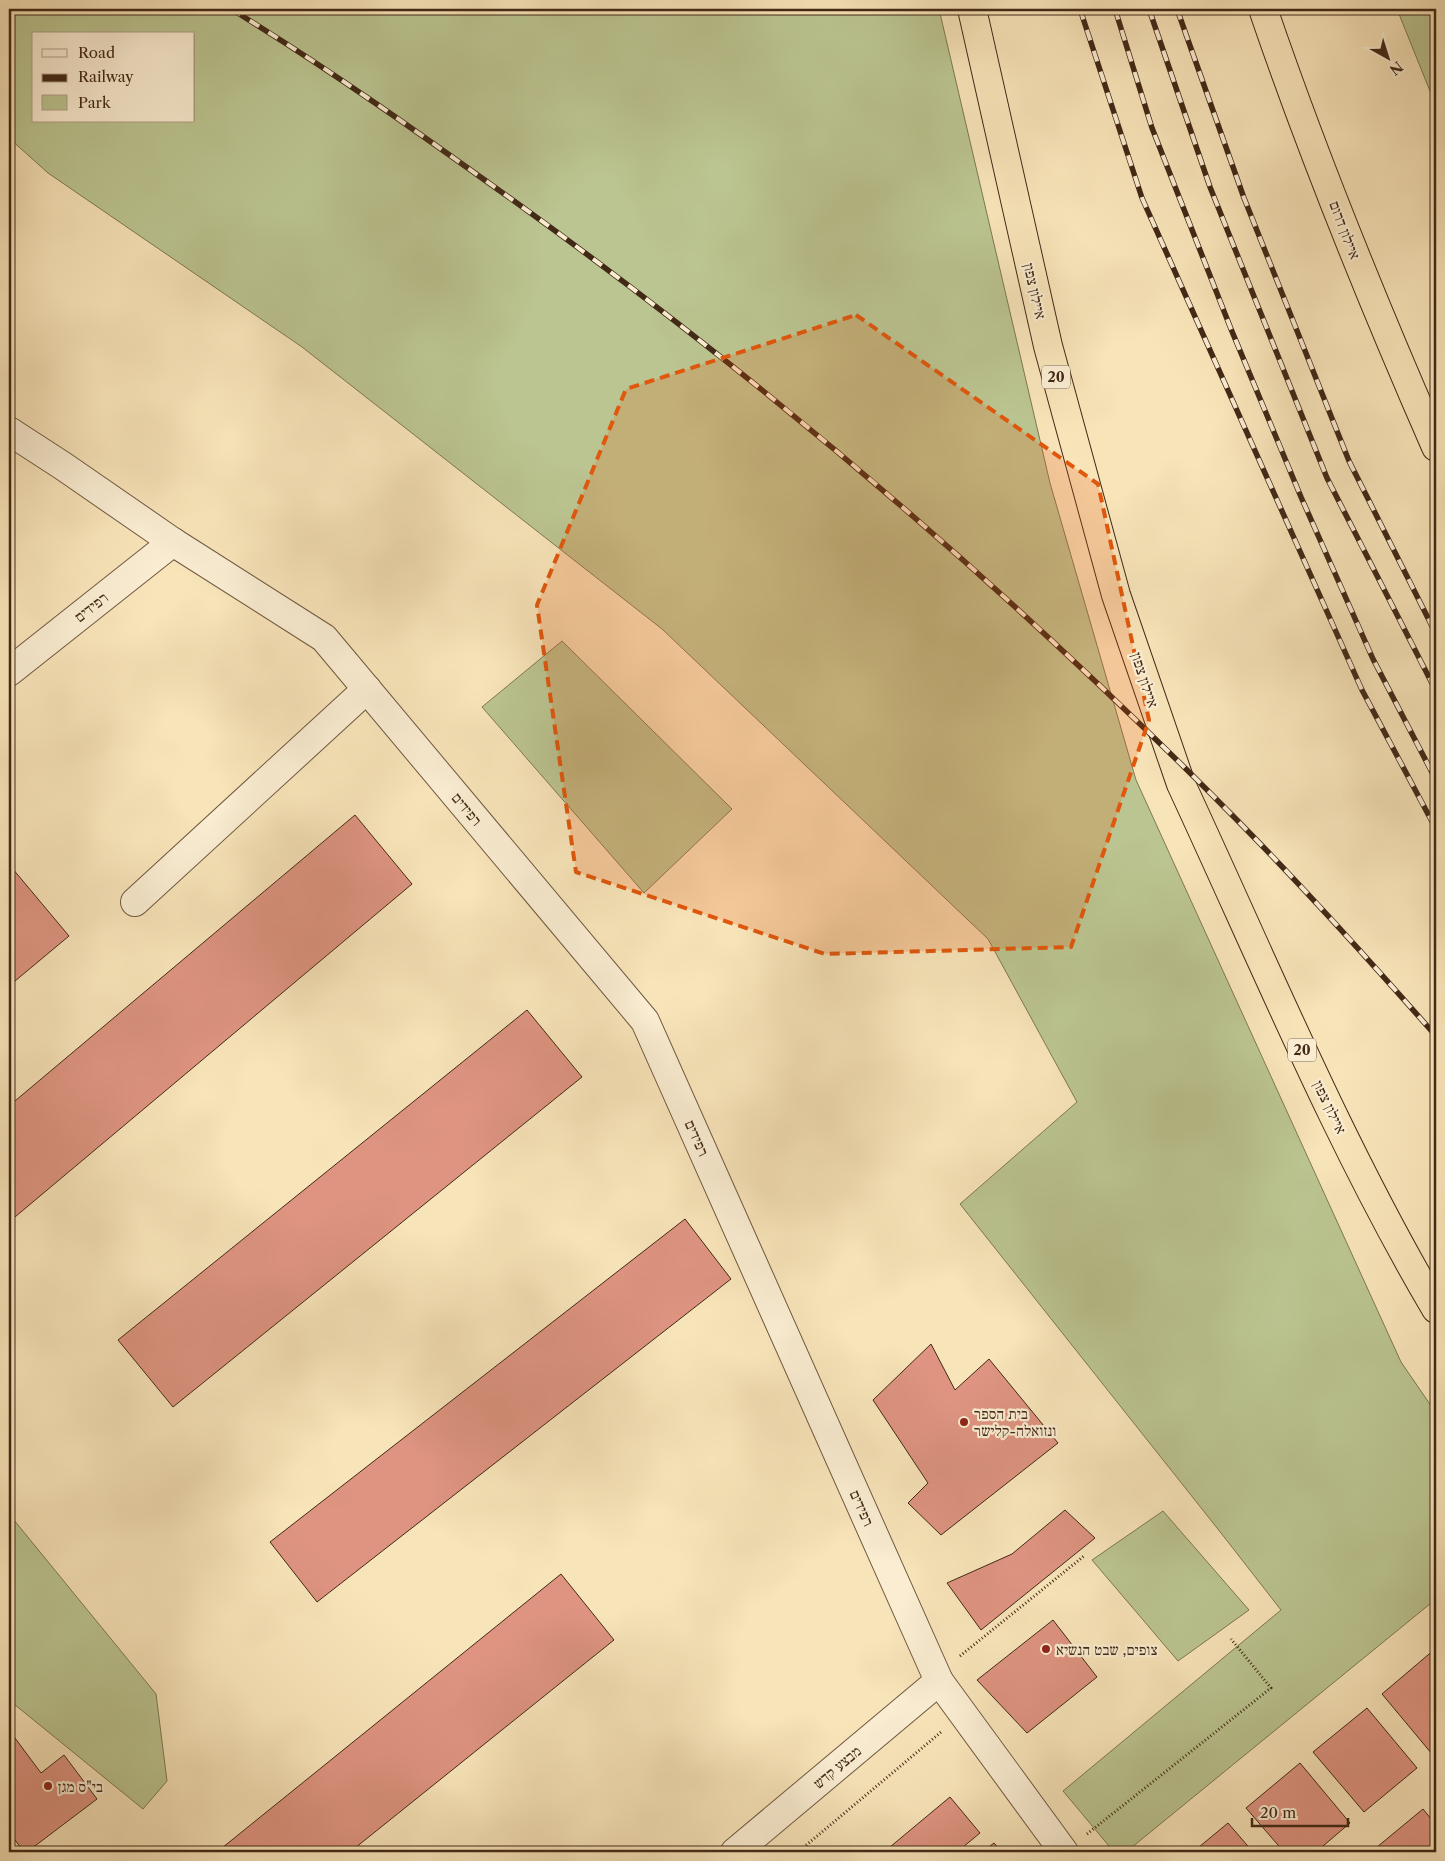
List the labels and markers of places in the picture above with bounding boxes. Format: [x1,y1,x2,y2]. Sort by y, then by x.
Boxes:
place label: בית הספר ונזואלה-קלישר [974,1404,1056,1440]
marker: בית הספר ונזואלה-קלישר [958,1416,970,1428]
place label: צופים, שבט הנשיא [1056,1640,1158,1659]
marker: צופים, שבט הנשיא [1040,1643,1052,1655]
place label: בי"ס מגן [58,1777,103,1796]
marker: בי"ס מגן [42,1780,54,1792]

